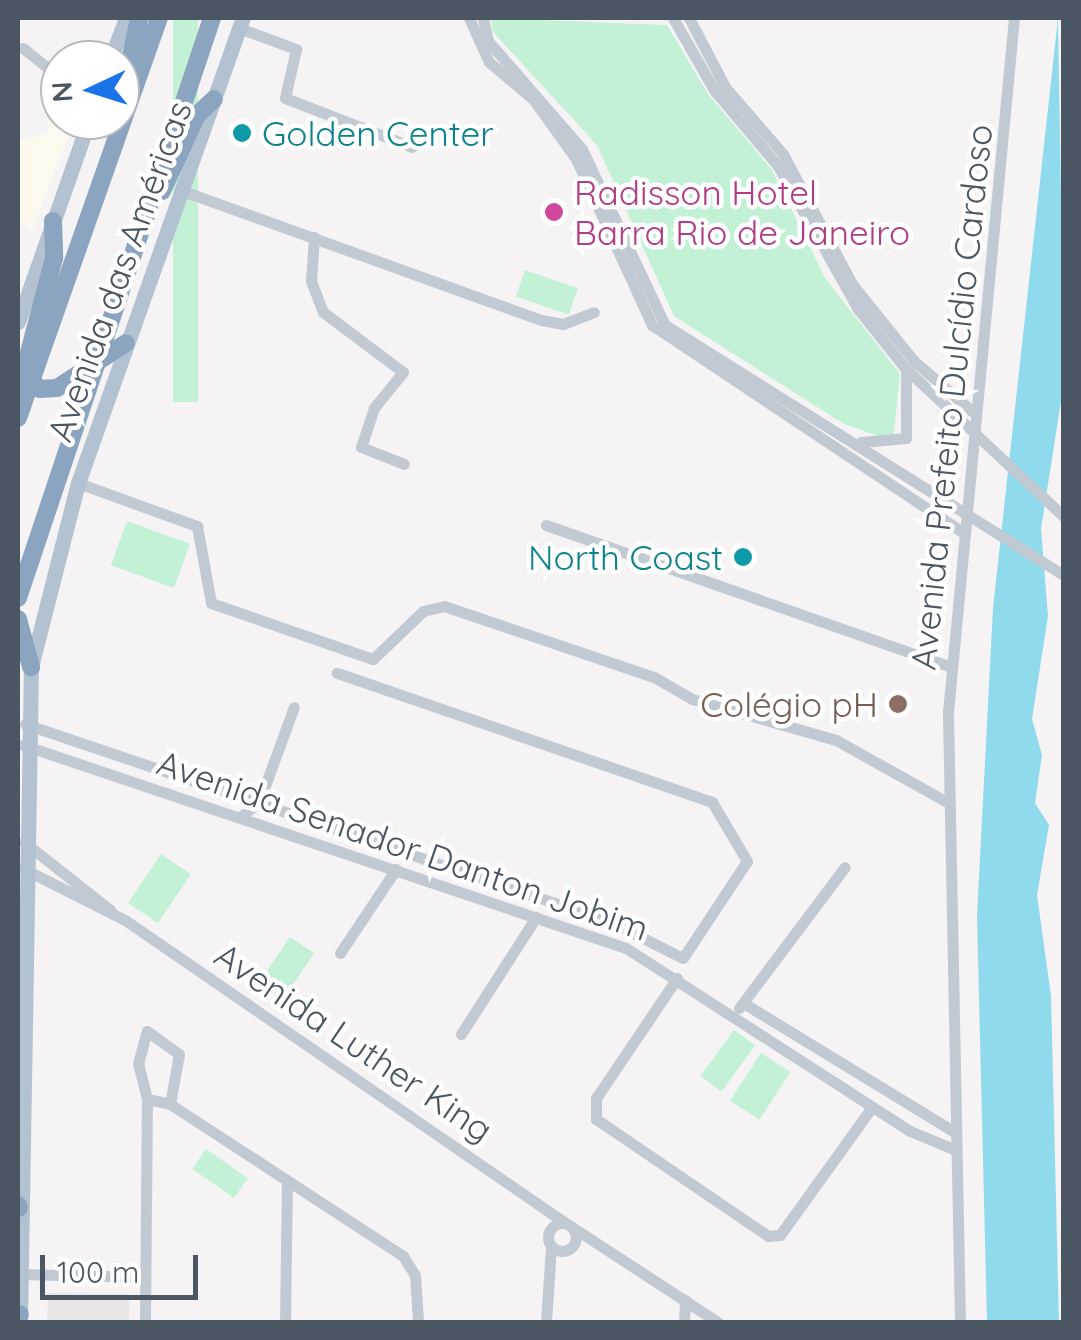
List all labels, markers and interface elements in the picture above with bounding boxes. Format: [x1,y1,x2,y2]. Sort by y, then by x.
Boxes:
north arrow [40,40,140,140]
text: N [43,80,80,103]
street label: Avenida das Américas [38,95,200,447]
place label: Golden Center [262,112,494,154]
marker: Golden Center [231,122,253,144]
street label: Avenida Prefeito Dulcídio Cardoso [901,122,1001,672]
place label: Radisson Hotel Barra Rio de Janeiro [574,171,910,253]
marker: Radisson Hotel Barra Rio de Janeiro [543,201,565,223]
place label: North Coast [528,536,723,578]
marker: North Coast [732,546,754,568]
place label: Colégio pH [700,683,878,725]
marker: Colégio pH [887,693,909,715]
street label: Avenida Senador Danton Jobim [152,741,654,949]
street label: Avenida Luther King [207,934,501,1150]
scale bar [45,1235,202,1297]
text: 100 m [57,1253,139,1291]

